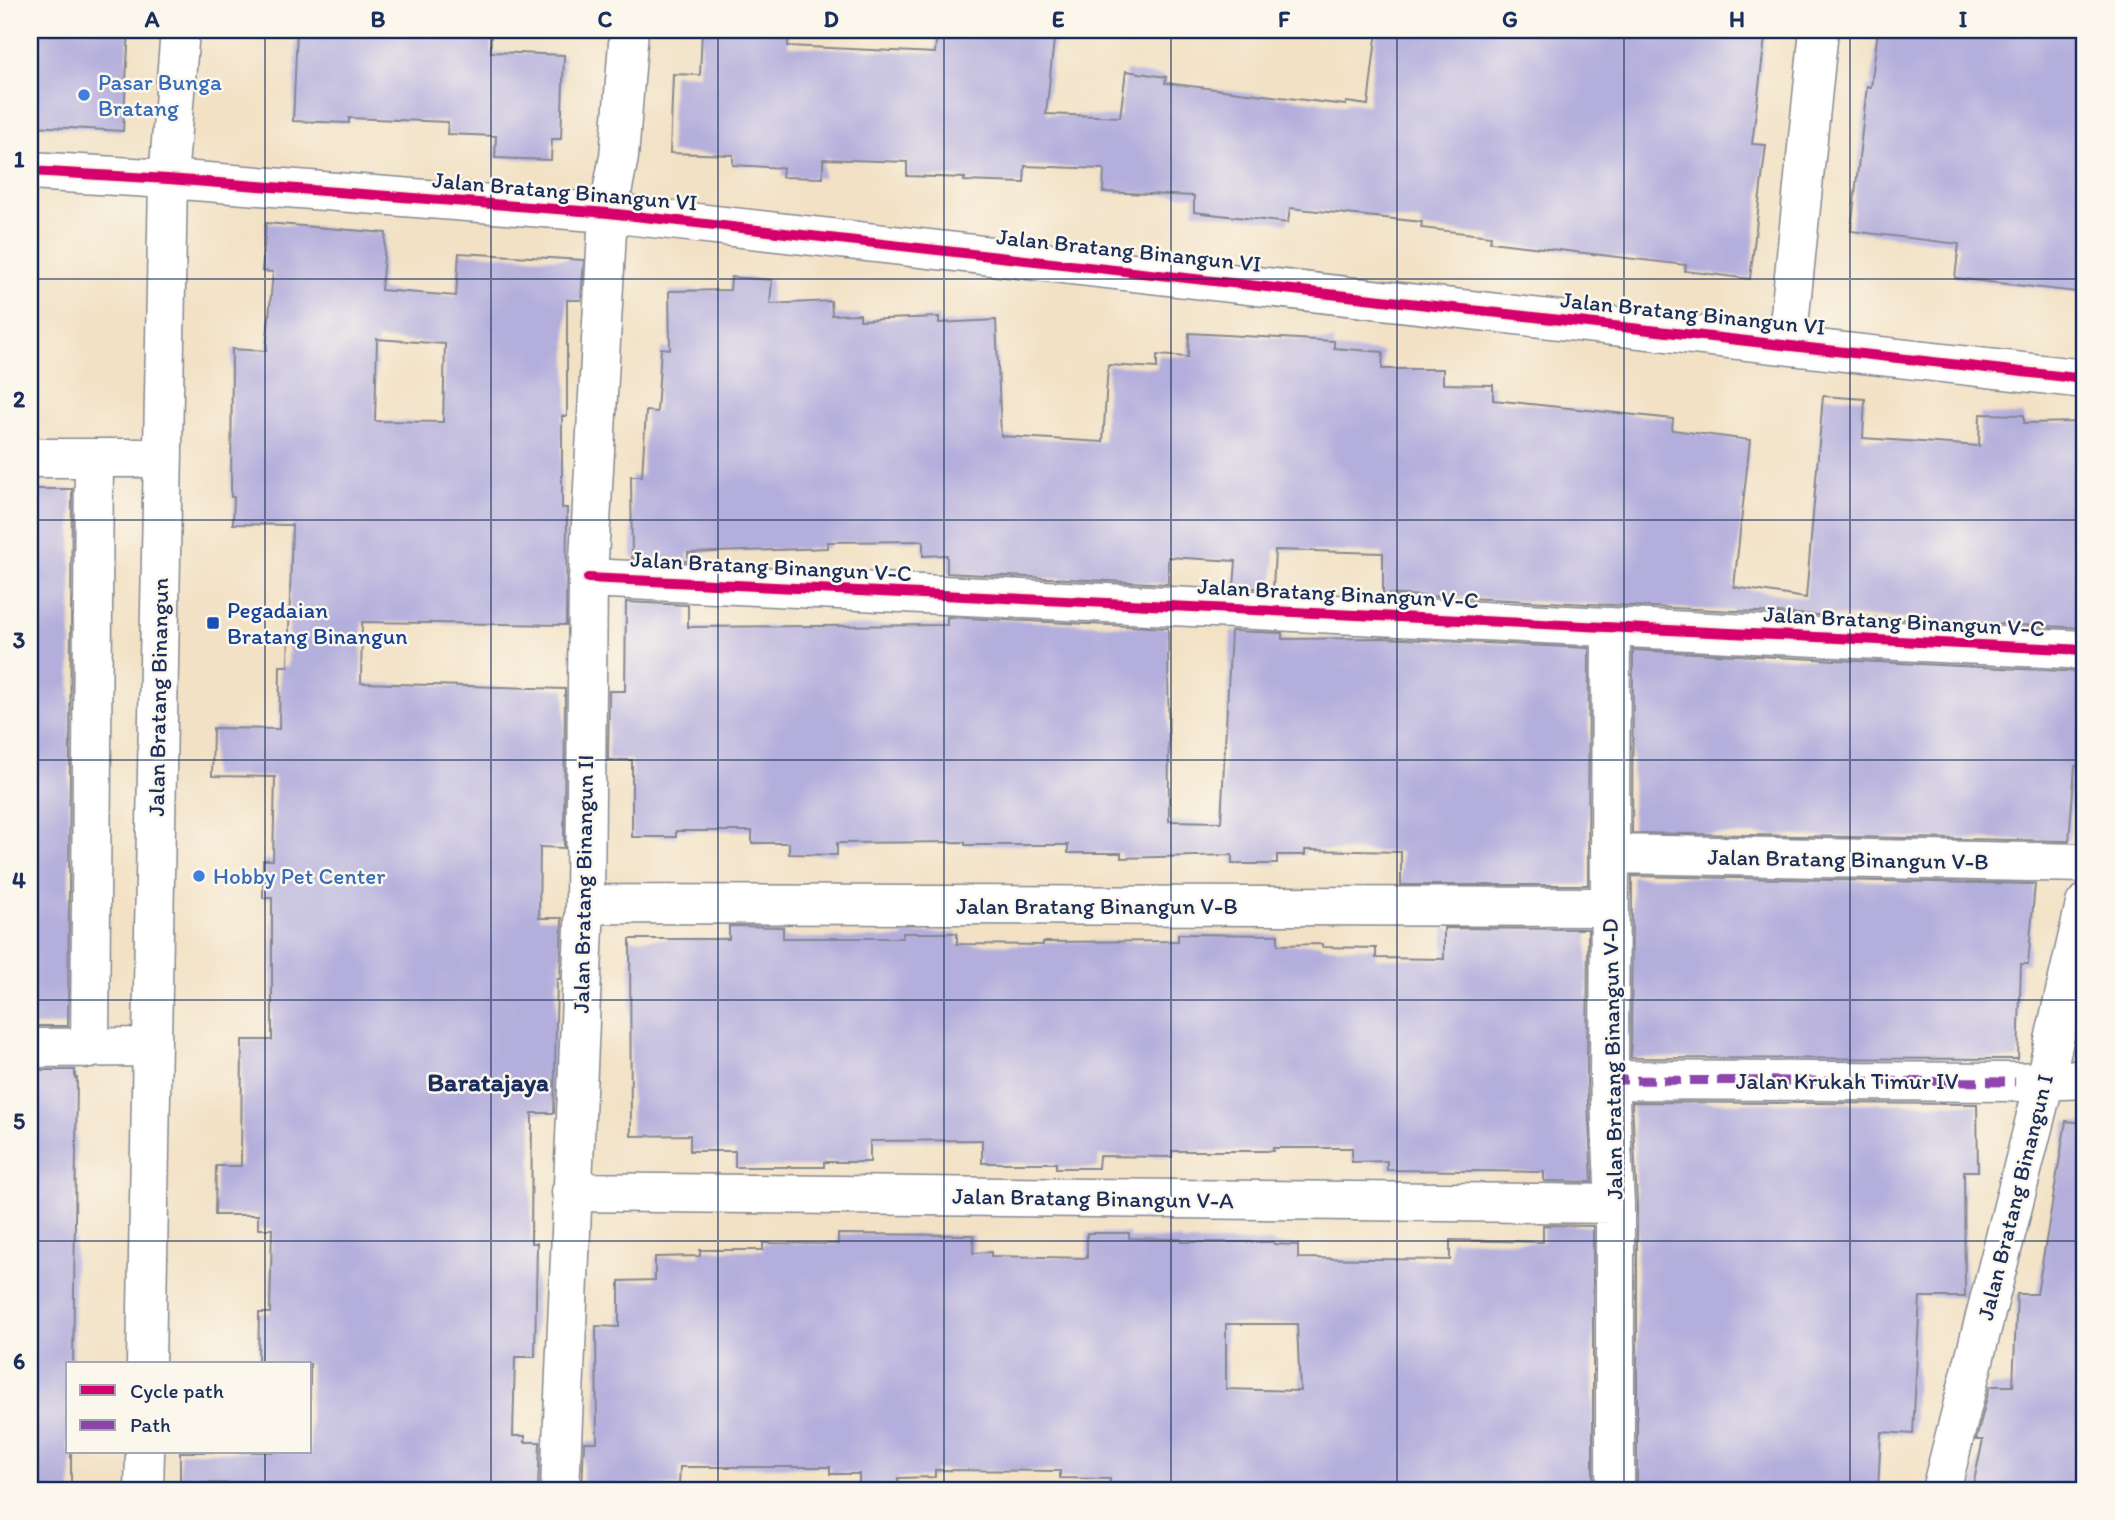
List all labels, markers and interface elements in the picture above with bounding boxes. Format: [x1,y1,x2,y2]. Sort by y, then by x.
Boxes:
text: A [144,5,160,33]
text: B [371,5,386,33]
text: C [598,5,613,33]
text: D [823,5,839,33]
text: E [1052,5,1065,33]
text: F [1278,5,1291,33]
text: G [1502,5,1518,33]
text: H [1729,5,1745,33]
text: I [1959,5,1968,33]
place label: Pasar Bunga Bratang [98,68,222,122]
marker: Pasar Bunga Bratang [76,87,92,103]
text: 1 [14,145,25,173]
street label: Jalan Bratang Binangun VI [431,165,699,217]
street label: Jalan Bratang Binangun VI [995,222,1263,278]
street label: Jalan Bratang Binangun VI [1559,285,1827,341]
text: 2 [13,385,26,413]
street label: Jalan Bratang Binangun V-C [630,545,912,587]
street label: Jalan Bratang Binangun V-C [1197,572,1479,614]
street label: Jalan Bratang Binangun [142,577,174,817]
place label: Pegadaian Bratang Binangun [227,596,408,650]
street label: Jalan Bratang Binangun V-C [1763,600,2045,642]
marker: Pegadaian Bratang Binangun [205,615,221,631]
text: 3 [13,626,26,654]
street label: Jalan Bratang Binangun II [567,754,599,1014]
street label: Jalan Bratang Binangun V-B [1707,843,1989,875]
place label: Hobby Pet Center [213,862,385,890]
text: 4 [12,866,26,894]
marker: Hobby Pet Center [191,868,207,884]
street label: Jalan Bratang Binangun V-B [956,892,1238,920]
street label: Jalan Bratang Binangun V-D [1596,918,1628,1200]
district label: Baratajaya [427,1066,549,1098]
street label: Jalan Krukah Timur IV [1736,1067,1959,1095]
street label: Jalan Bratang Binangun I [1971,1071,2059,1323]
text: 5 [13,1107,25,1135]
street label: Jalan Bratang Binangun V-A [952,1182,1234,1214]
text: 6 [13,1347,25,1375]
legend [66,1362,312,1454]
text: Cycle path [130,1378,224,1403]
text: Path [130,1412,171,1437]

